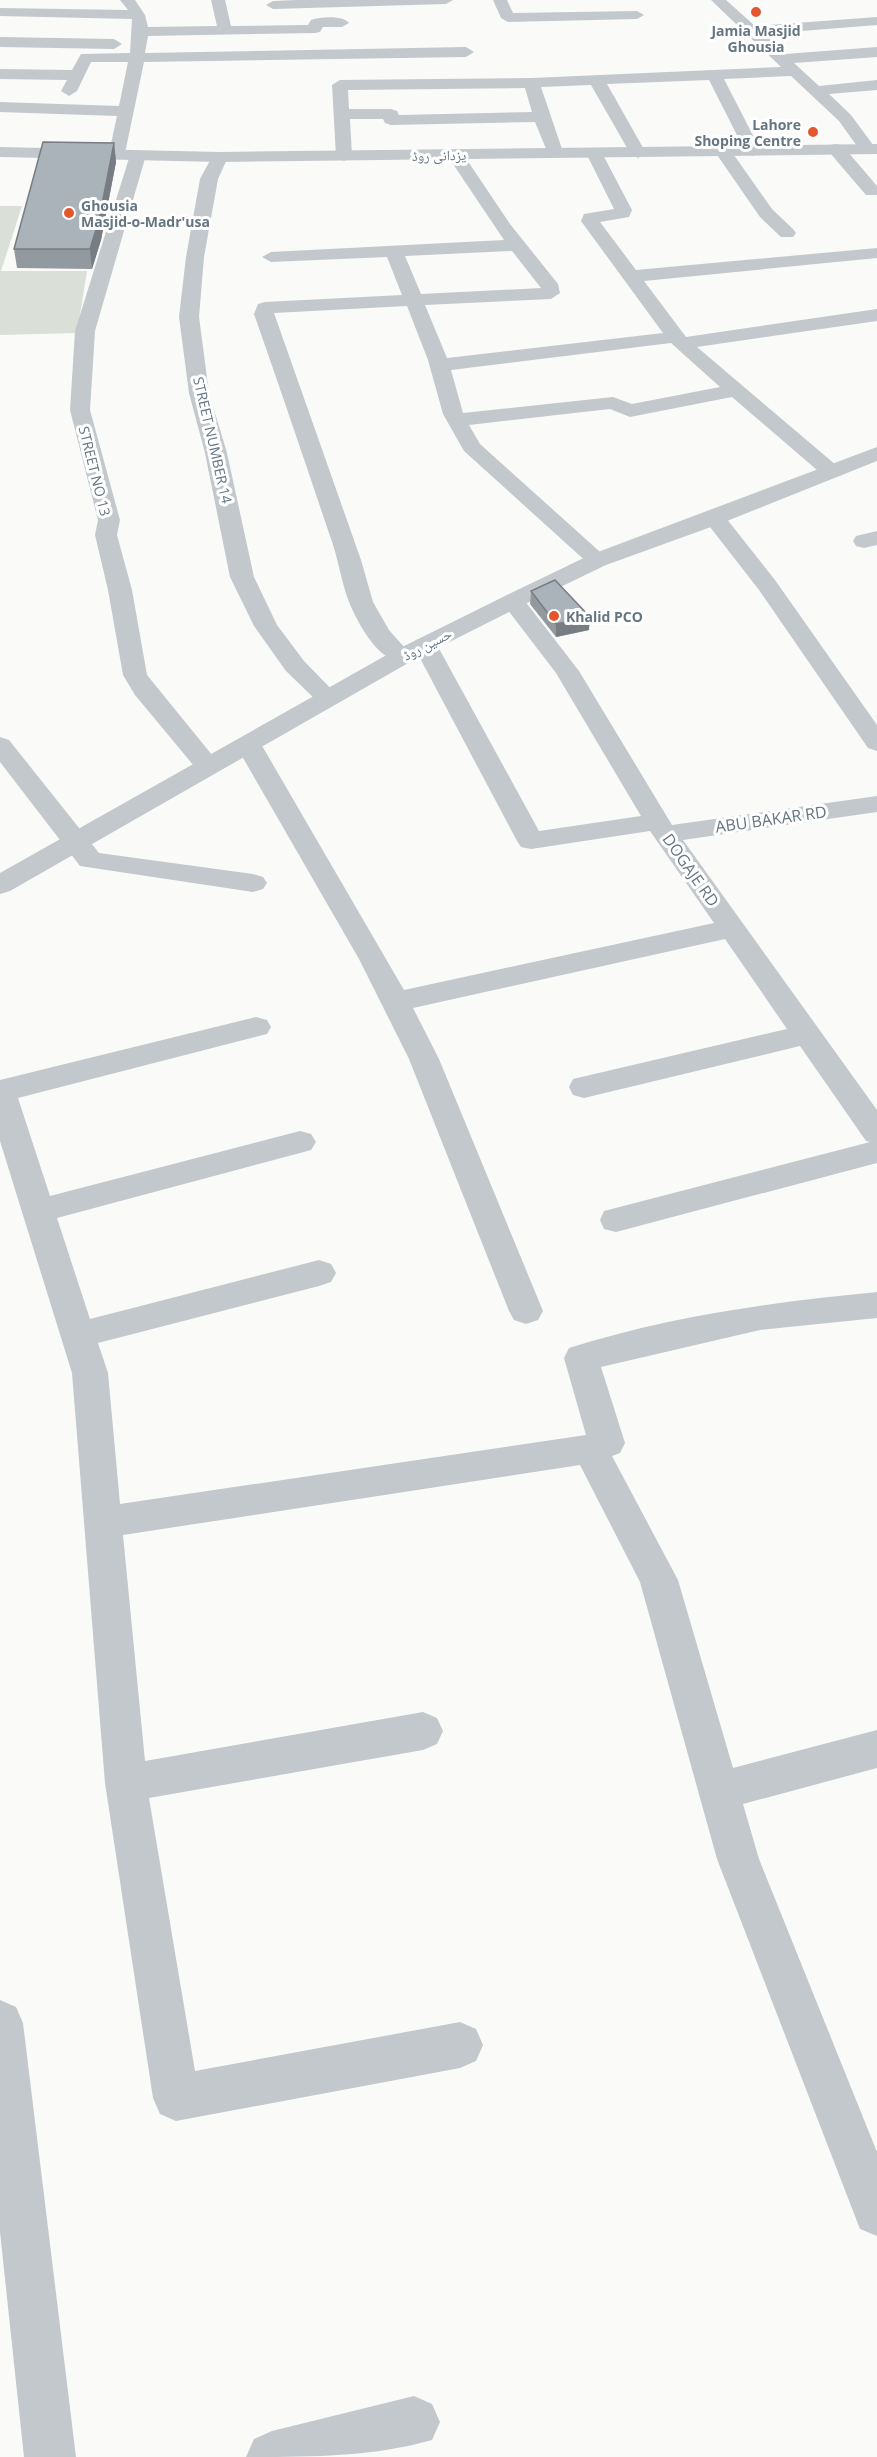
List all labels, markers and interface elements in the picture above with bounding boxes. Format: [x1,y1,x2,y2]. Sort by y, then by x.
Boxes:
marker: Jamia Masjid Ghousia [749,5,763,19]
place label: Jamia Masjid Ghousia [709,21,801,56]
place label: Lahore Shoping Centre [694,115,801,150]
marker: Lahore Shoping Centre [806,125,820,139]
street label: یزدانی روڈ [412,145,467,165]
place label: Ghousia Masjid-o-Madr'usa [81,196,210,231]
marker: Ghousia Masjid-o-Madr'usa [62,206,76,220]
street label: STREET NUMBER 14 [189,375,237,505]
street label: STREET NO 13 [75,424,115,518]
place label: Khalid PCO [566,607,643,626]
marker: Khalid PCO [547,609,561,623]
street label: حسین روڈ [399,624,455,664]
street label: ABU BAKAR RD [714,800,828,838]
street label: DOGAJE RD [658,829,724,911]

